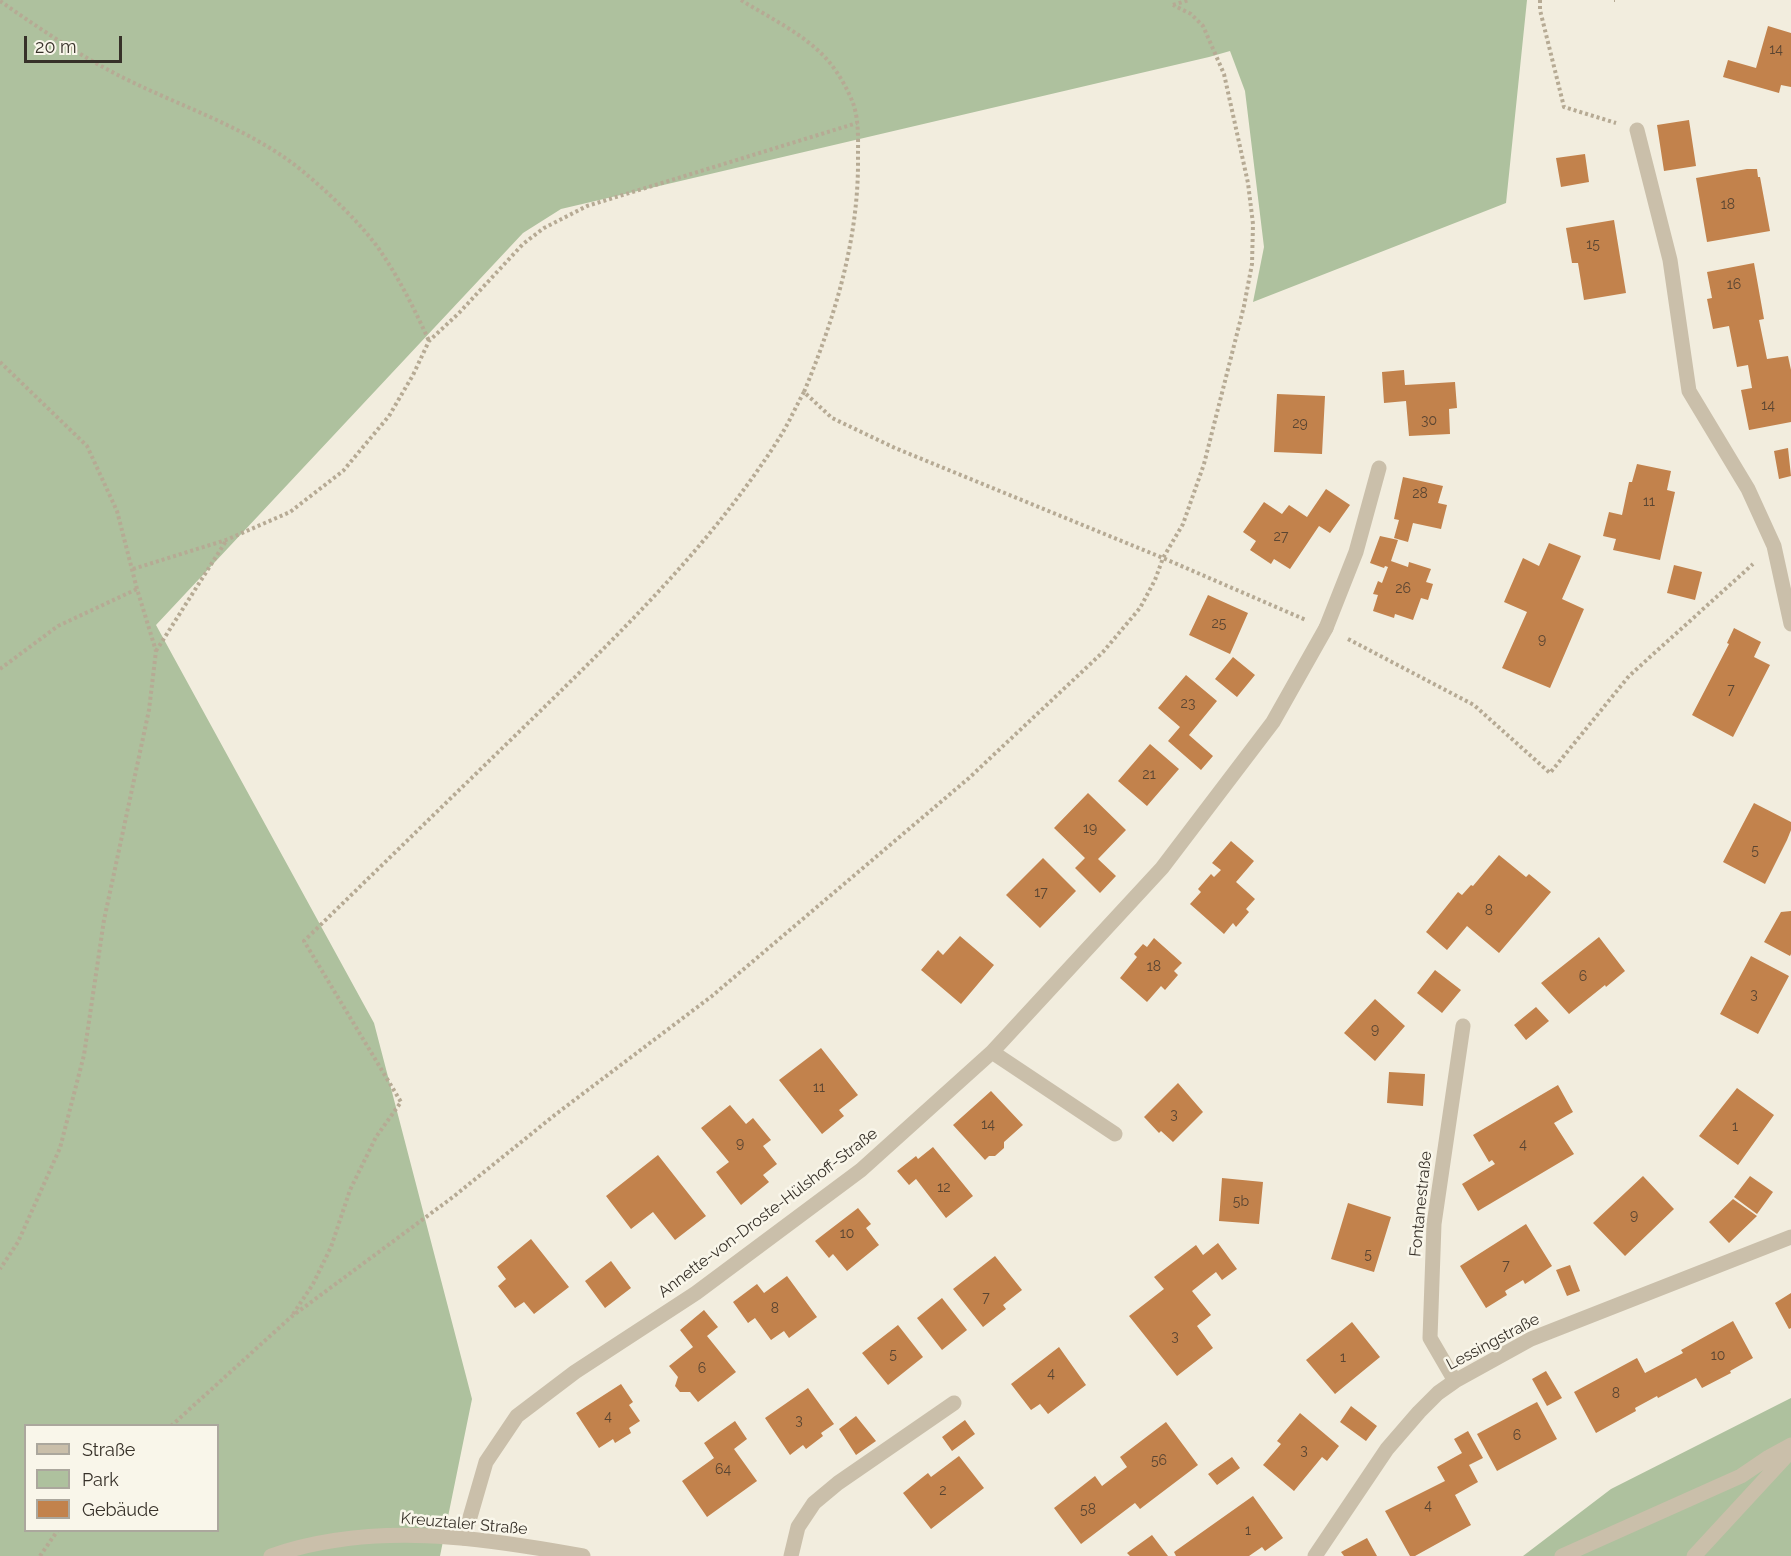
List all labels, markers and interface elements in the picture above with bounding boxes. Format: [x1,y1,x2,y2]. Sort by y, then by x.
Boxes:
scale bar [27,24,124,62]
text: 20 m [35,36,77,57]
house number: 14 [1769,42,1783,58]
house number: 18 [1721,197,1735,213]
house number: 15 [1586,237,1600,253]
house number: 16 [1727,277,1741,293]
house number: 14 [1761,398,1775,414]
house number: 30 [1421,413,1437,429]
house number: 29 [1292,416,1308,432]
house number: 28 [1412,486,1428,502]
house number: 11 [1643,494,1655,510]
house number: 27 [1274,529,1288,545]
house number: 26 [1395,581,1411,597]
house number: 25 [1212,616,1226,632]
house number: 9 [1538,632,1546,648]
house number: 7 [1727,682,1735,698]
house number: 23 [1181,696,1195,712]
house number: 21 [1142,767,1156,783]
house number: 19 [1083,821,1097,837]
house number: 5 [1751,843,1759,859]
house number: 17 [1034,885,1048,901]
house number: 8 [1485,903,1493,919]
house number: 18 [1147,959,1161,975]
house number: 6 [1579,969,1587,985]
house number: 3 [1750,987,1758,1003]
house number: 9 [1371,1022,1379,1038]
house number: 11 [813,1080,825,1096]
house number: 3 [1170,1107,1178,1123]
house number: 14 [981,1117,995,1133]
house number: 1 [1732,1119,1738,1135]
street label: Annette-von-Droste-Hülshoff-Straße [654,1124,882,1302]
house number: 9 [736,1136,744,1152]
house number: 4 [1519,1137,1527,1153]
street label: Fontanestraße [1406,1150,1436,1258]
house number: 12 [937,1180,951,1196]
house number: 5b [1233,1194,1249,1210]
house number: 9 [1630,1208,1638,1224]
house number: 10 [840,1226,854,1242]
house number: 5 [1364,1247,1372,1263]
house number: 7 [1502,1258,1510,1274]
house number: 7 [982,1290,990,1306]
house number: 8 [771,1301,779,1317]
street label: Lessingstraße [1443,1310,1543,1374]
house number: 3 [1171,1329,1179,1345]
house number: 5 [889,1347,897,1363]
house number: 10 [1711,1348,1725,1364]
house number: 1 [1340,1350,1346,1366]
house number: 6 [698,1361,706,1377]
house number: 4 [1047,1366,1055,1382]
house number: 8 [1612,1386,1620,1402]
house number: 4 [604,1409,612,1425]
house number: 3 [795,1413,803,1429]
legend [24,1424,219,1532]
house number: 6 [1513,1428,1521,1444]
text: Straße [82,1439,135,1460]
house number: 3 [1300,1443,1308,1459]
house number: 56 [1151,1453,1167,1469]
house number: 64 [715,1462,731,1478]
text: Park [82,1469,119,1490]
house number: 2 [939,1483,947,1499]
house number: 4 [1424,1498,1432,1514]
text: Gebäude [82,1499,159,1520]
house number: 58 [1080,1502,1096,1518]
street label: Kreuztaler Straße [400,1509,528,1539]
house number: 1 [1245,1523,1251,1539]

